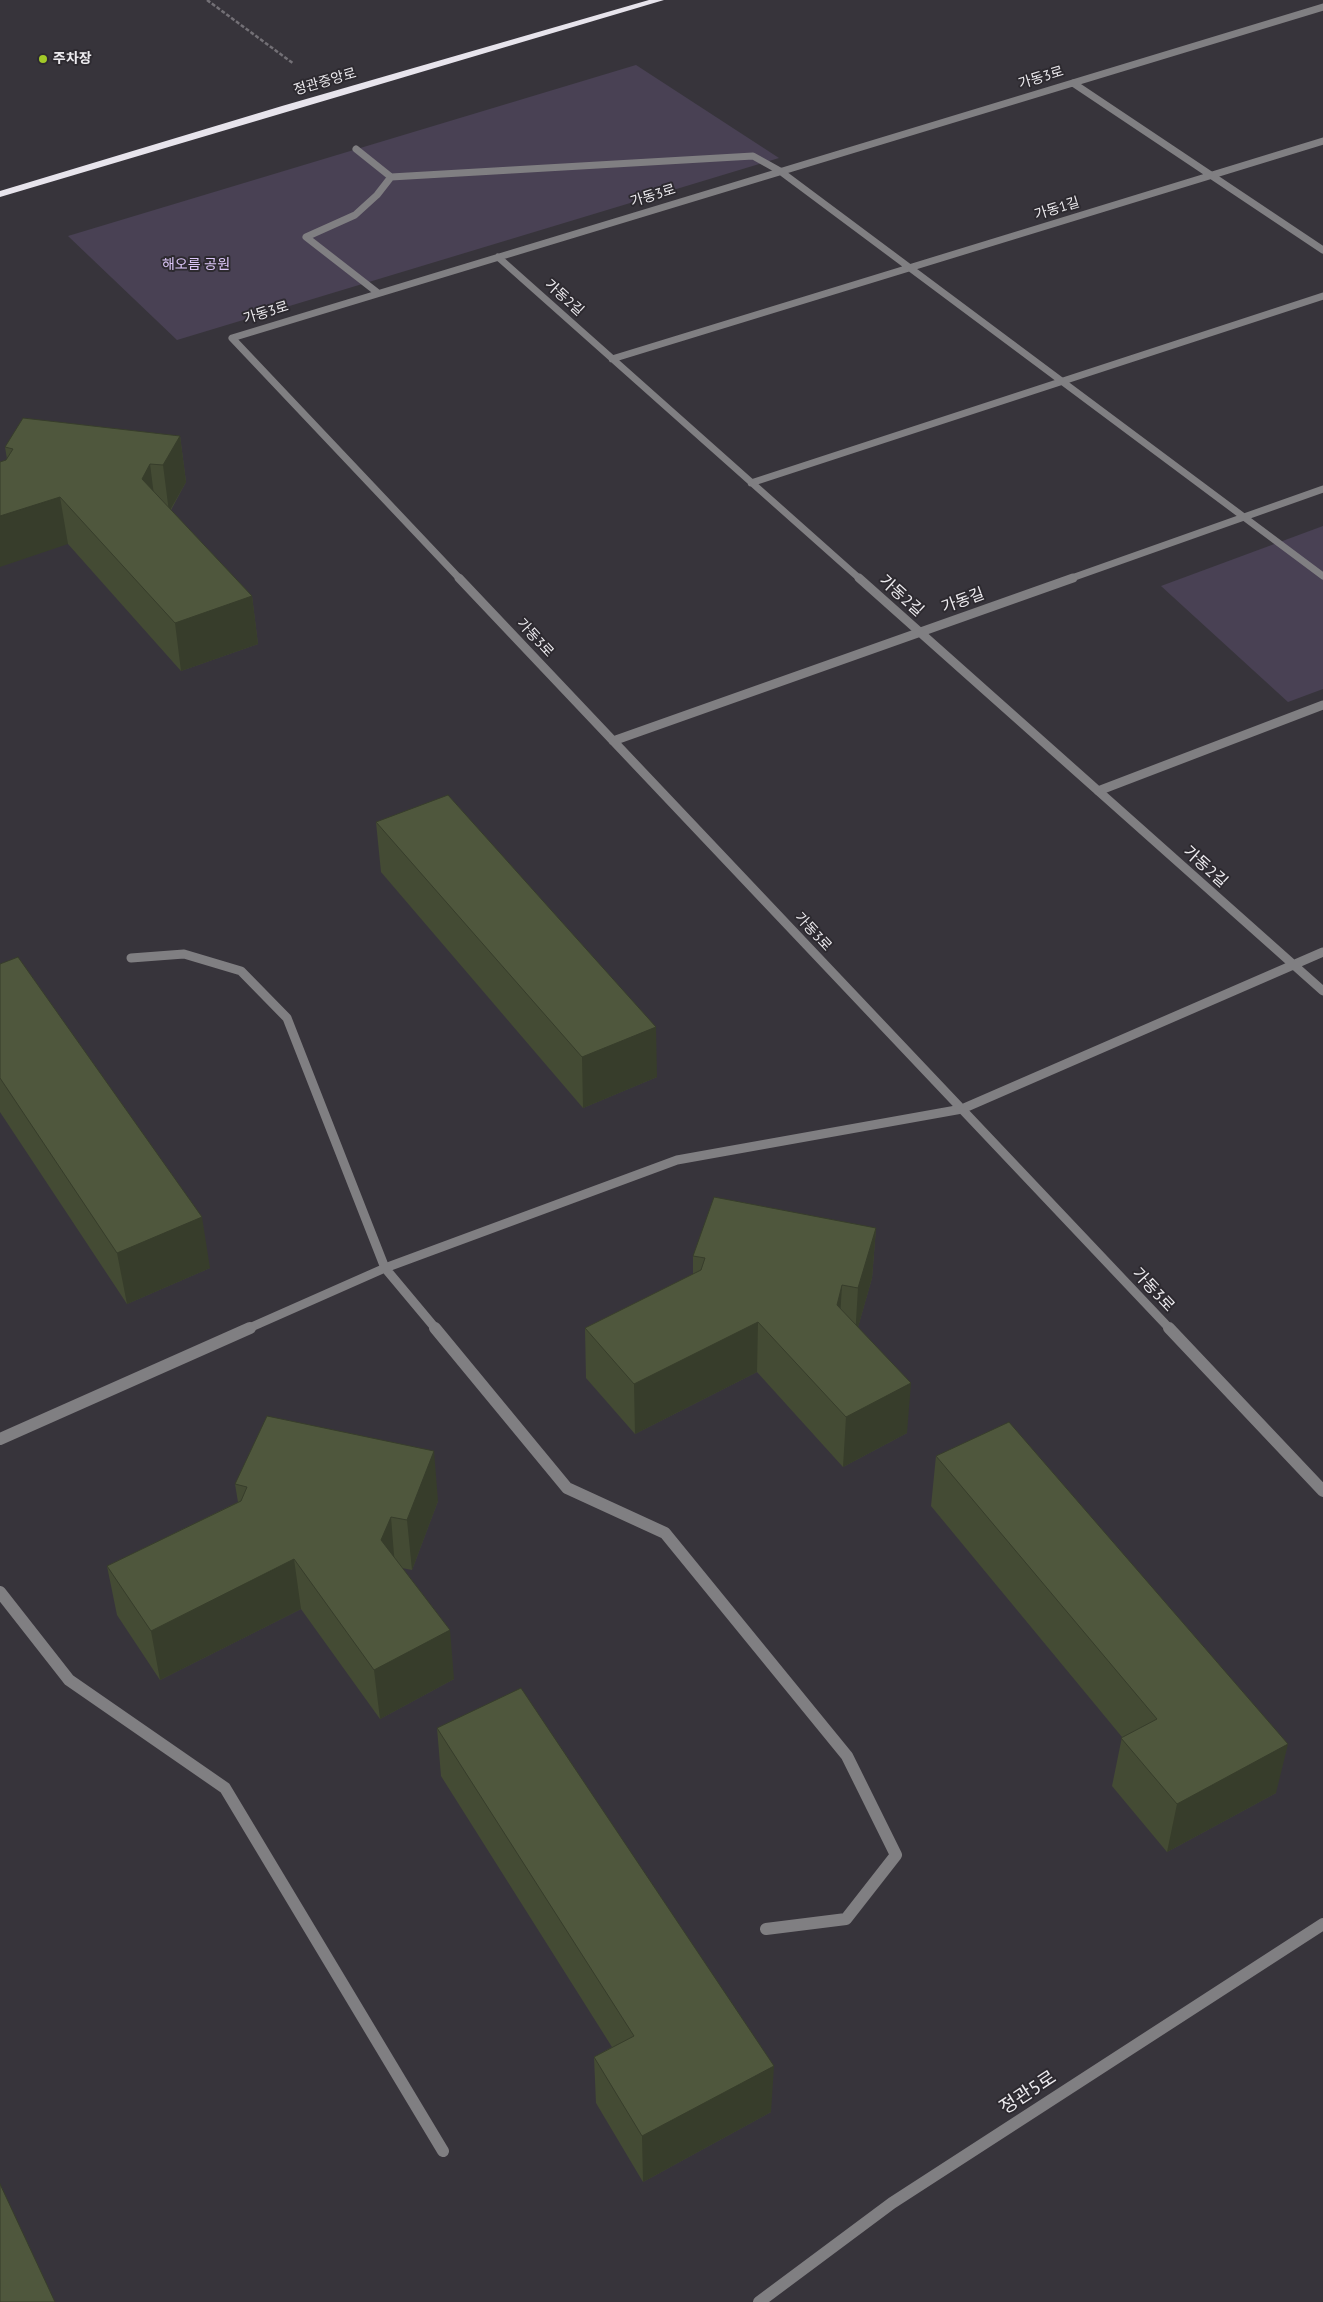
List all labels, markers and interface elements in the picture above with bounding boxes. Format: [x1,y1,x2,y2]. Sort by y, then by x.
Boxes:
place label: 주차장 [53,51,92,67]
marker: 주차장 [37,53,49,65]
street label: 가동3로 [1016,63,1066,93]
street label: 정관중앙로 [292,65,358,99]
street label: 가동3로 [628,181,678,211]
street label: 가동1길 [1032,194,1082,224]
park label: 해오름 공원 [162,257,230,273]
street label: 가동2길 [541,276,587,320]
street label: 가동3로 [241,298,291,328]
street label: 가동2길 [875,571,927,621]
street label: 가동길 [939,584,987,618]
street label: 가동3로 [513,615,557,661]
street label: 가동2길 [1179,842,1231,892]
street label: 가동3로 [791,909,835,955]
street label: 가동3로 [1128,1264,1178,1316]
street label: 정관5로 [995,2066,1061,2120]

